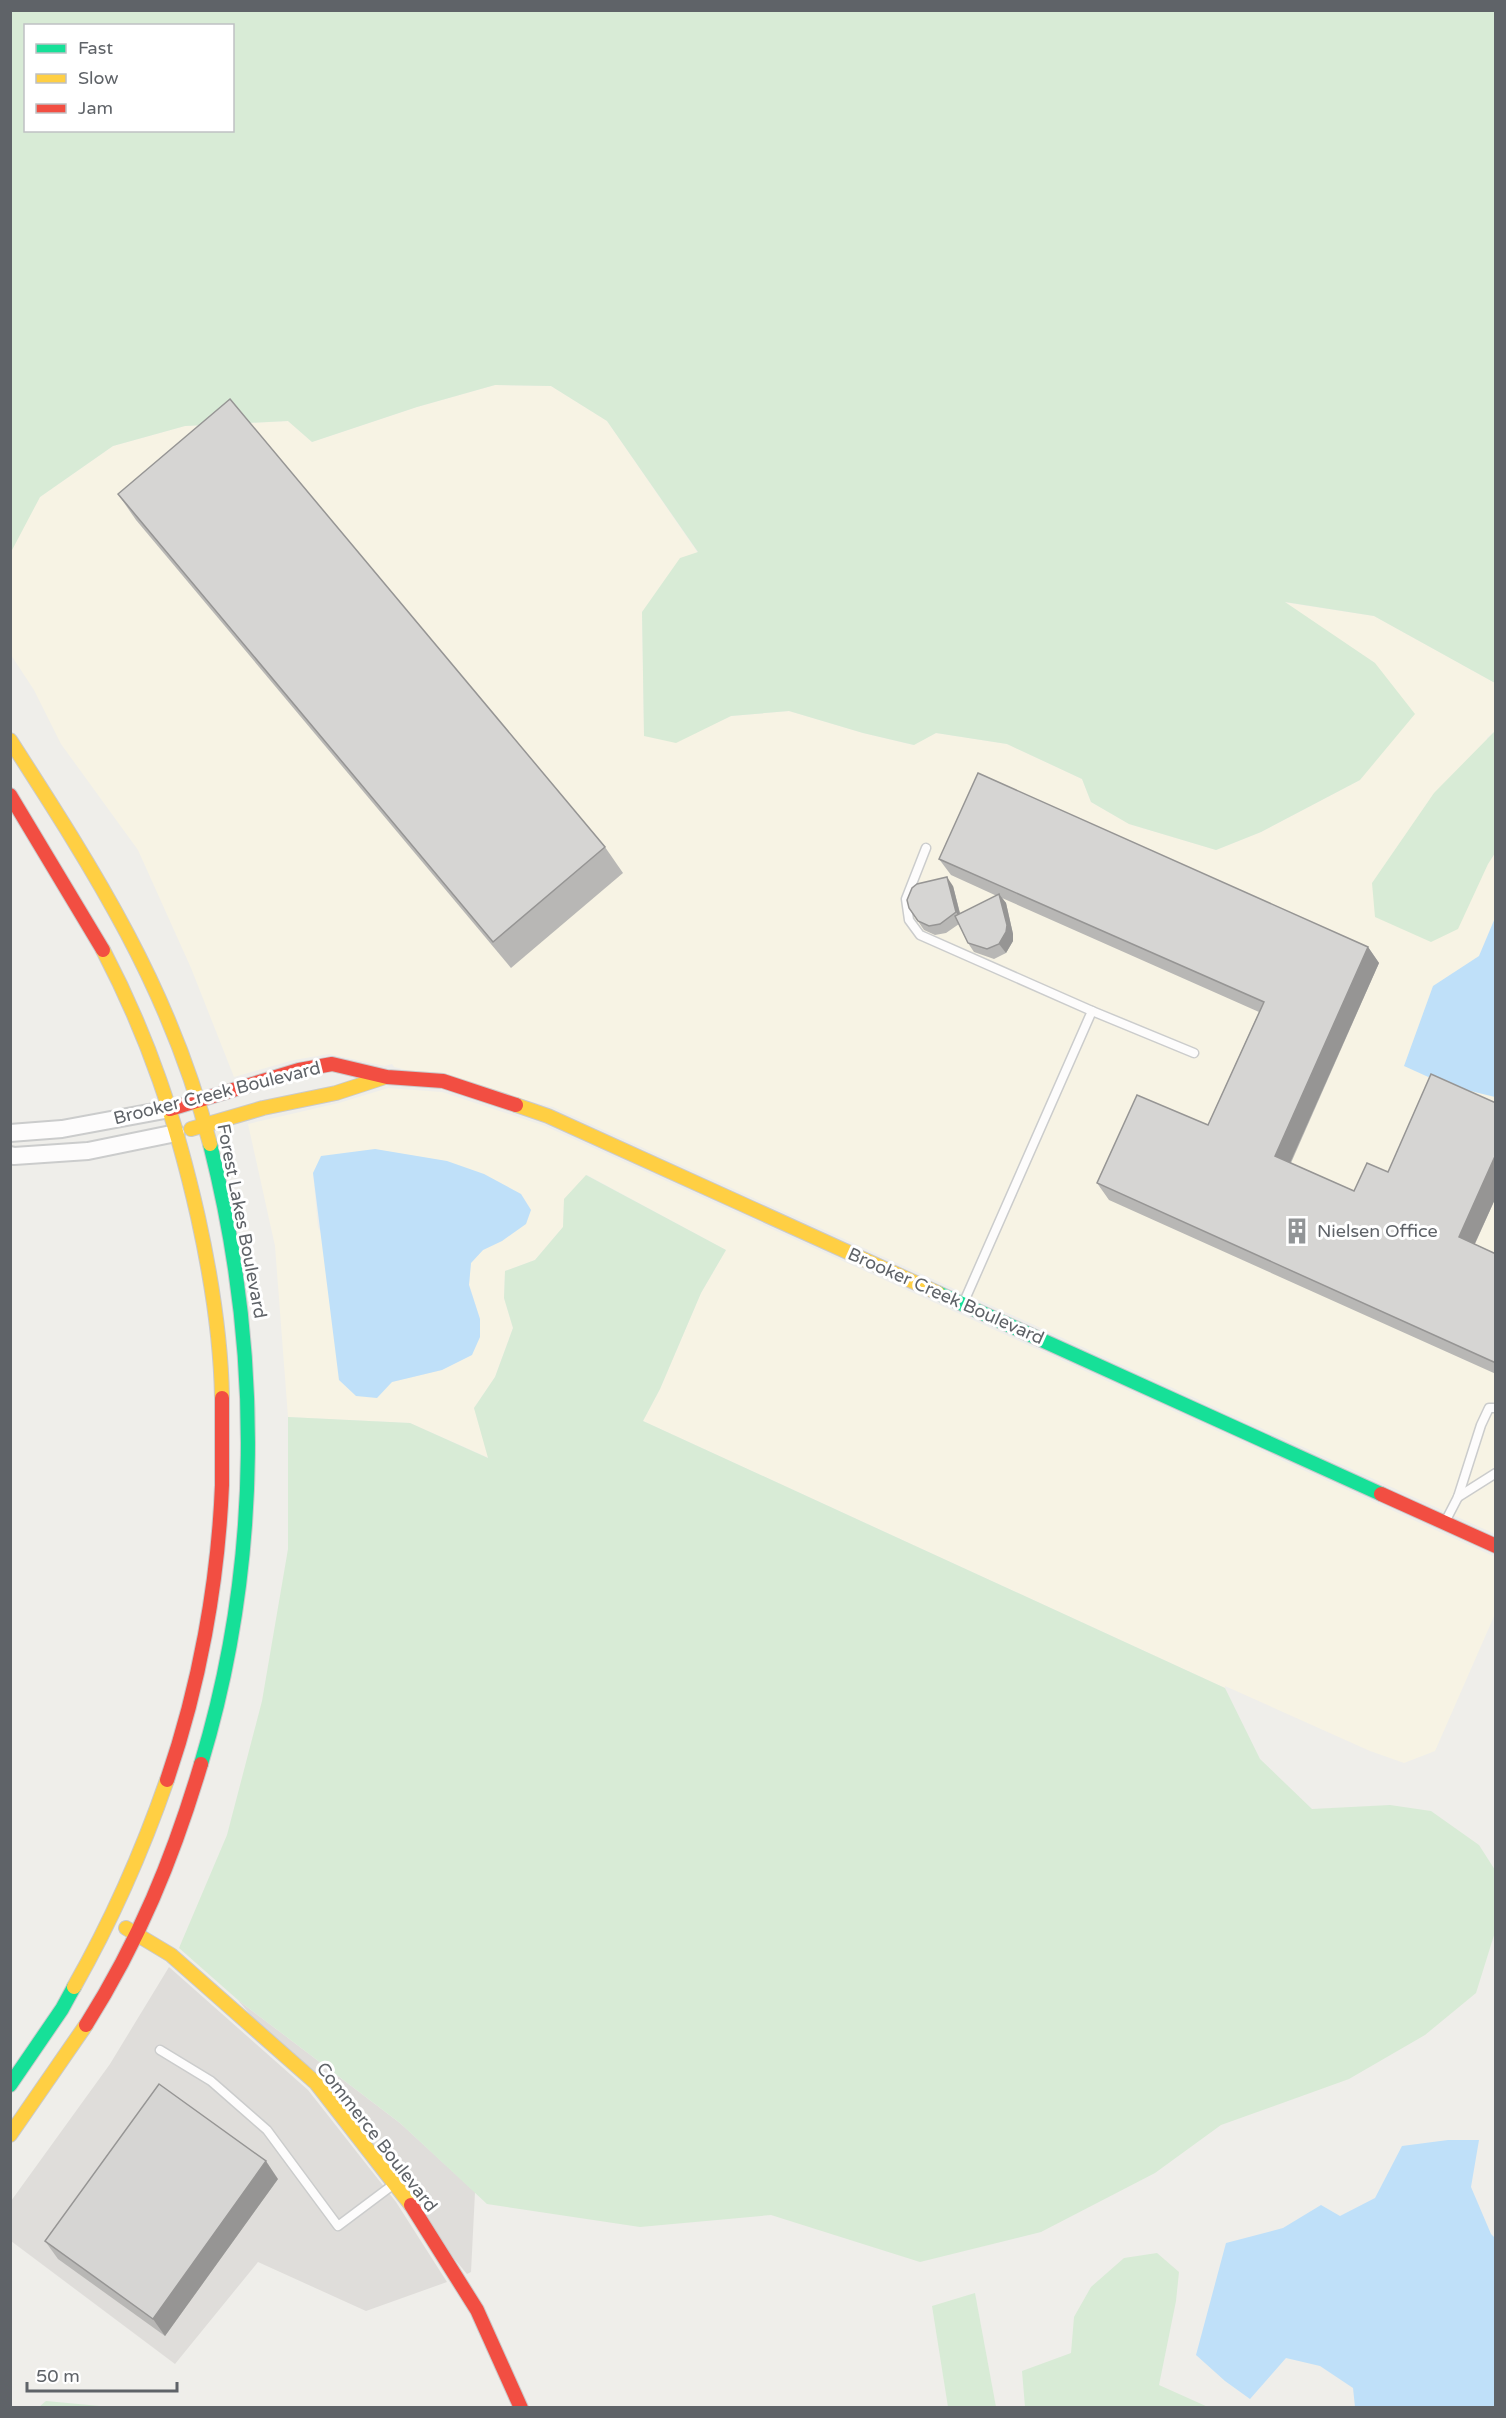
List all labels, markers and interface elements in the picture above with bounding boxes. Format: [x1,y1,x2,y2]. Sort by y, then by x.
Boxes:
legend [24,24,234,132]
text: Fast [78,37,113,59]
text: Slow [78,67,119,89]
text: Jam [78,97,113,119]
street label: Brooker Creek Boulevard [111,1057,323,1129]
street label: Forest Lakes Boulevard [212,1122,272,1320]
building icon: Nielsen Office [1282,1216,1312,1246]
place label: Nielsen Office [1317,1220,1438,1242]
street label: Brooker Creek Boulevard [844,1243,1048,1349]
street label: Commerce Boulevard [312,2058,442,2216]
scale bar [27,2355,177,2393]
text: 50 m [36,2365,80,2387]

